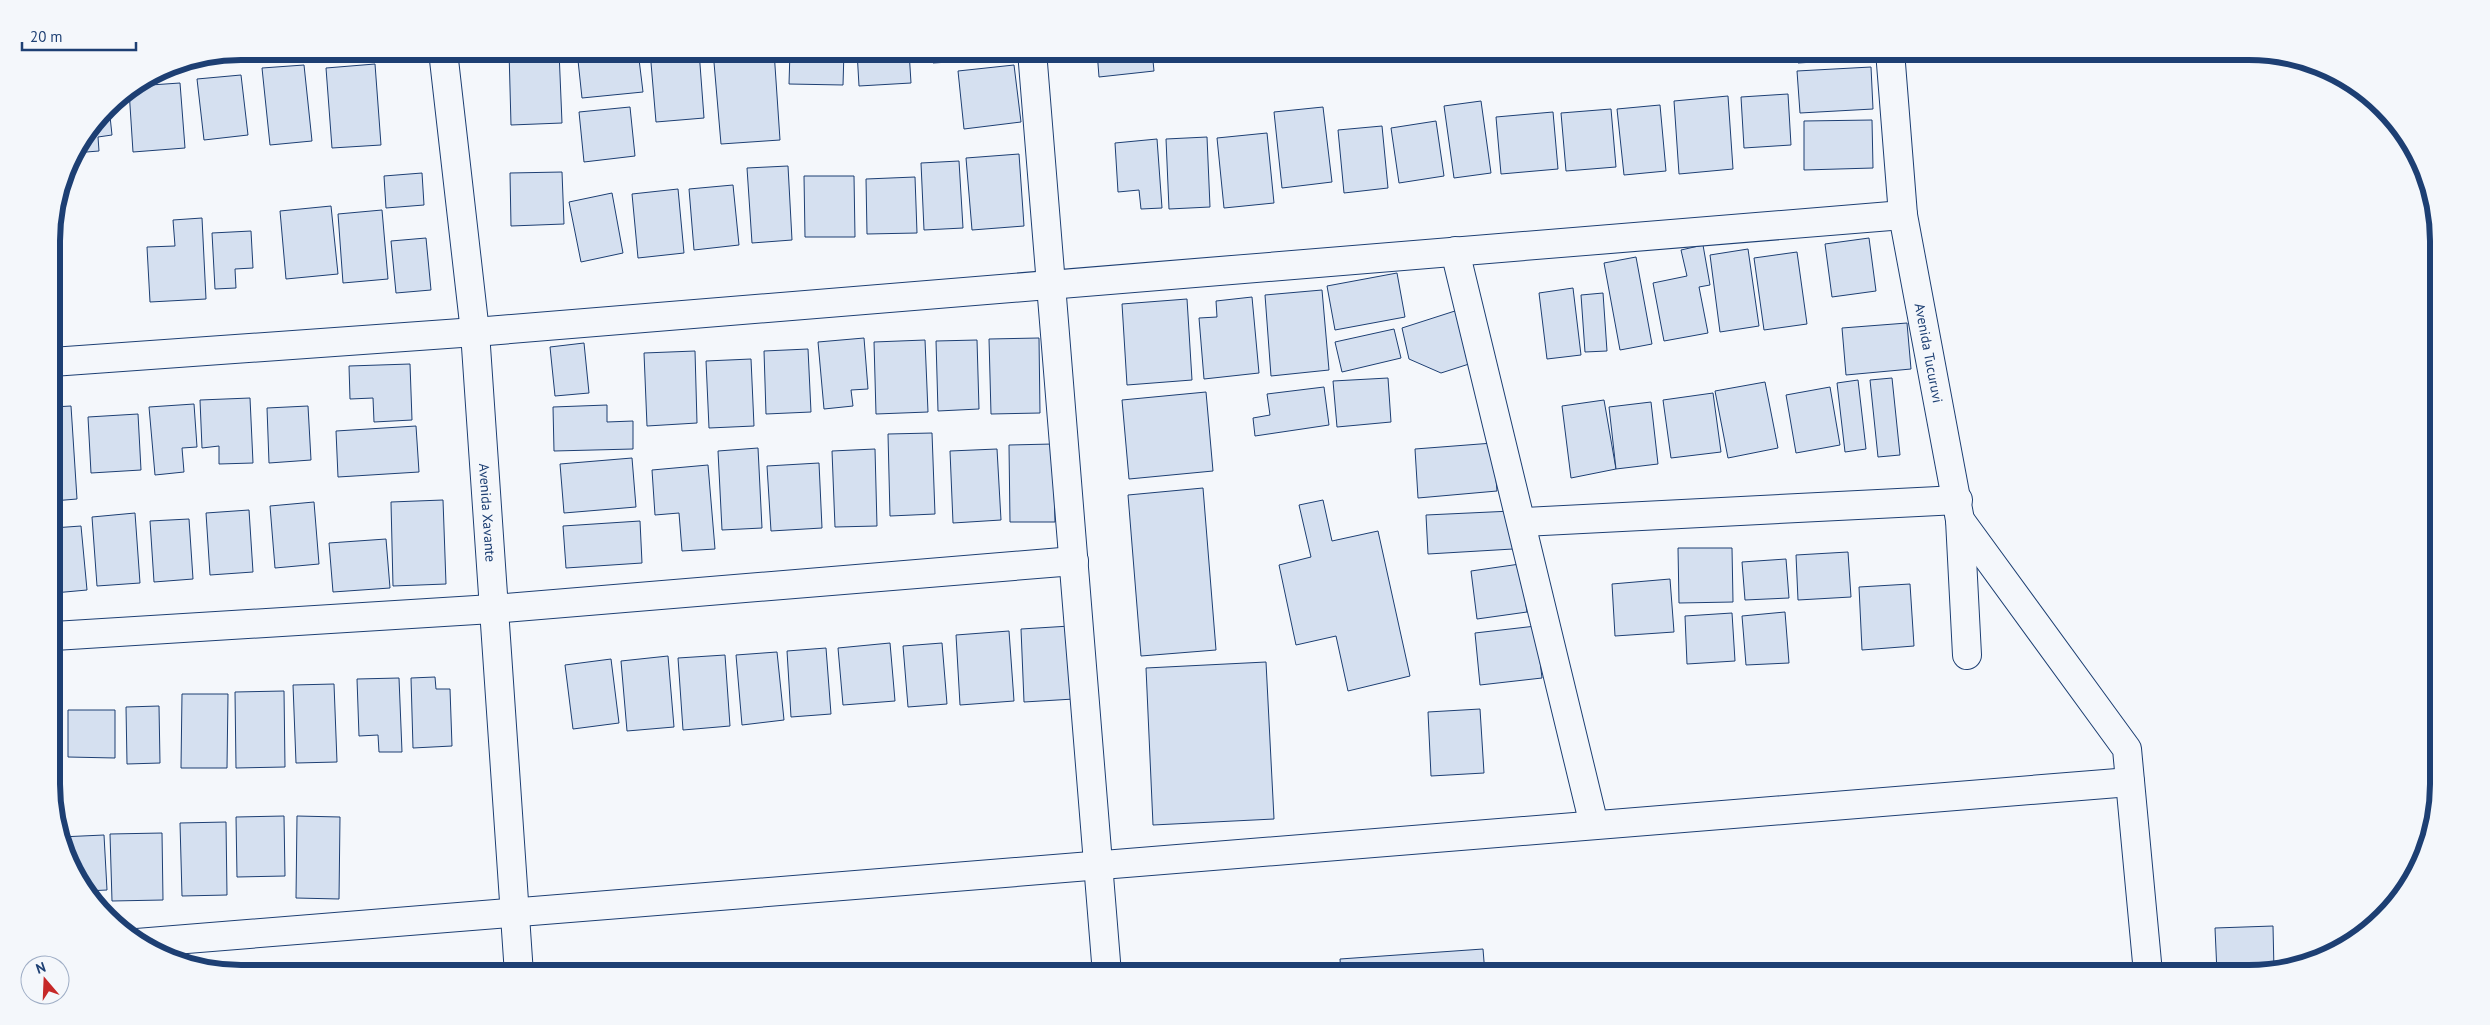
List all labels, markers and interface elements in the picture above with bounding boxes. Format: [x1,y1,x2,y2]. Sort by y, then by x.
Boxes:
scale bar [22,20,136,52]
text: 20 m [30,27,63,46]
street label: Avenida Tucuruvi [1911,302,1947,405]
street label: Avenida Xavante [475,463,500,563]
north arrow [20,955,70,1005]
text: N [33,958,48,978]

